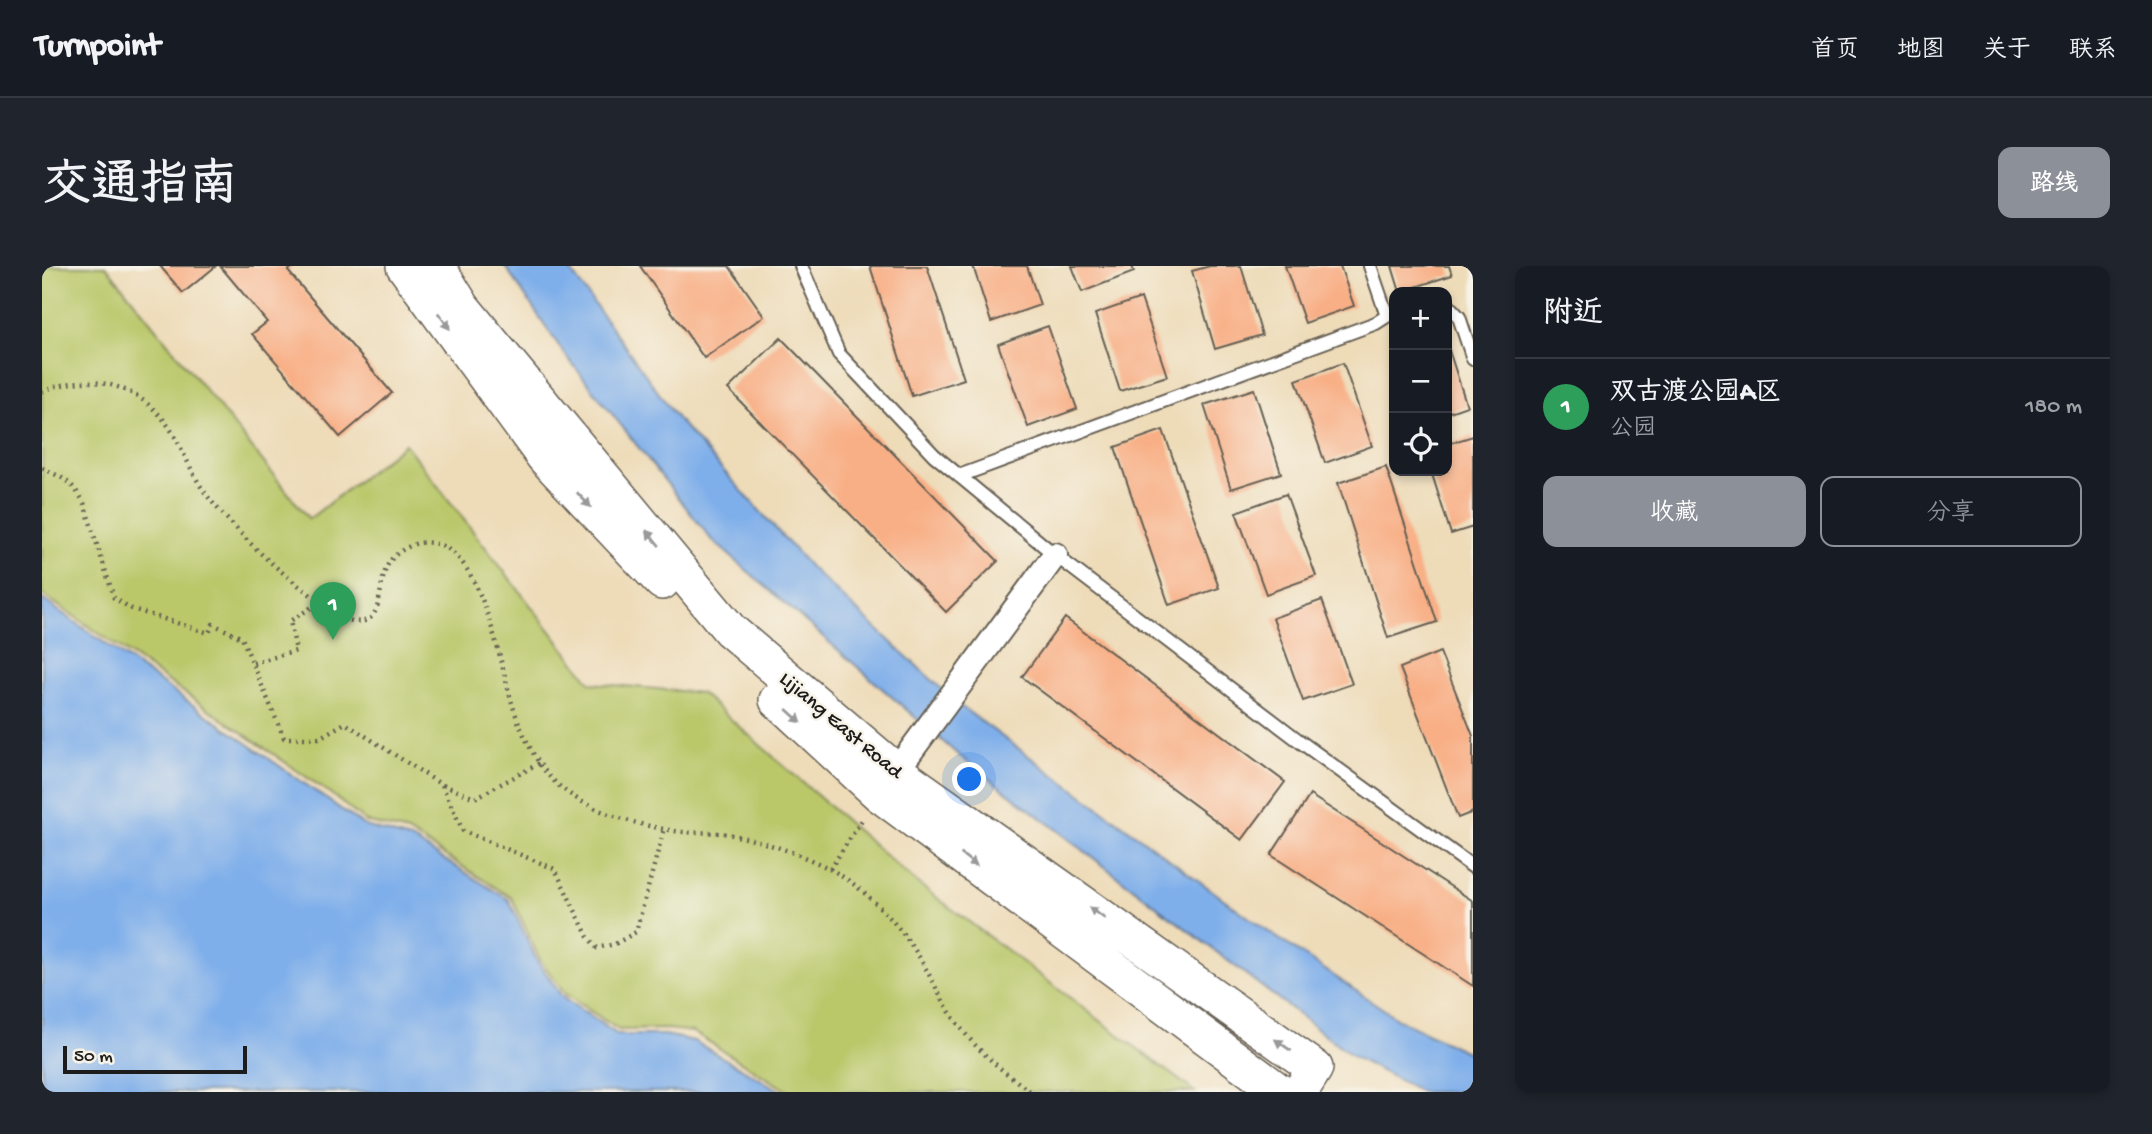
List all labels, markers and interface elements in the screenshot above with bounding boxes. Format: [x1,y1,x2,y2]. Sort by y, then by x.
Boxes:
text: Turnpoint [35,29,160,67]
text: 首页 [1811,37,1859,66]
text: 地图 [1897,37,1945,66]
text: 关于 [1983,37,2031,66]
text: 联系 [2069,37,2117,66]
button: 路线 [1998,147,2110,218]
text: 交通指南 [42,160,238,218]
map controls [1389,287,1452,476]
button: + [1389,287,1452,350]
text: 附近 [1543,298,1603,333]
one-way arrow [437,312,451,330]
button: − [1389,350,1452,413]
text: 双古渡公园A区 [1610,379,1781,410]
text: 1 [1561,394,1571,421]
text: 180 m [2025,394,2082,421]
button: locate [1389,413,1452,476]
text: 公园 [1610,416,1656,443]
button: 收藏 [1543,476,1806,547]
button: 分享 [1820,476,2082,547]
one-way arrow [576,491,592,508]
one-way arrow [646,529,661,547]
pin: 1 [310,582,356,640]
street label: Lijiang East Road [773,668,908,787]
one-way arrow [785,707,802,723]
your location [952,762,986,796]
one-way arrow [960,853,978,867]
one-way arrow [1088,907,1106,921]
one-way arrow [1274,1038,1292,1052]
scale bar [63,1043,247,1075]
text: 50 m [74,1046,113,1069]

